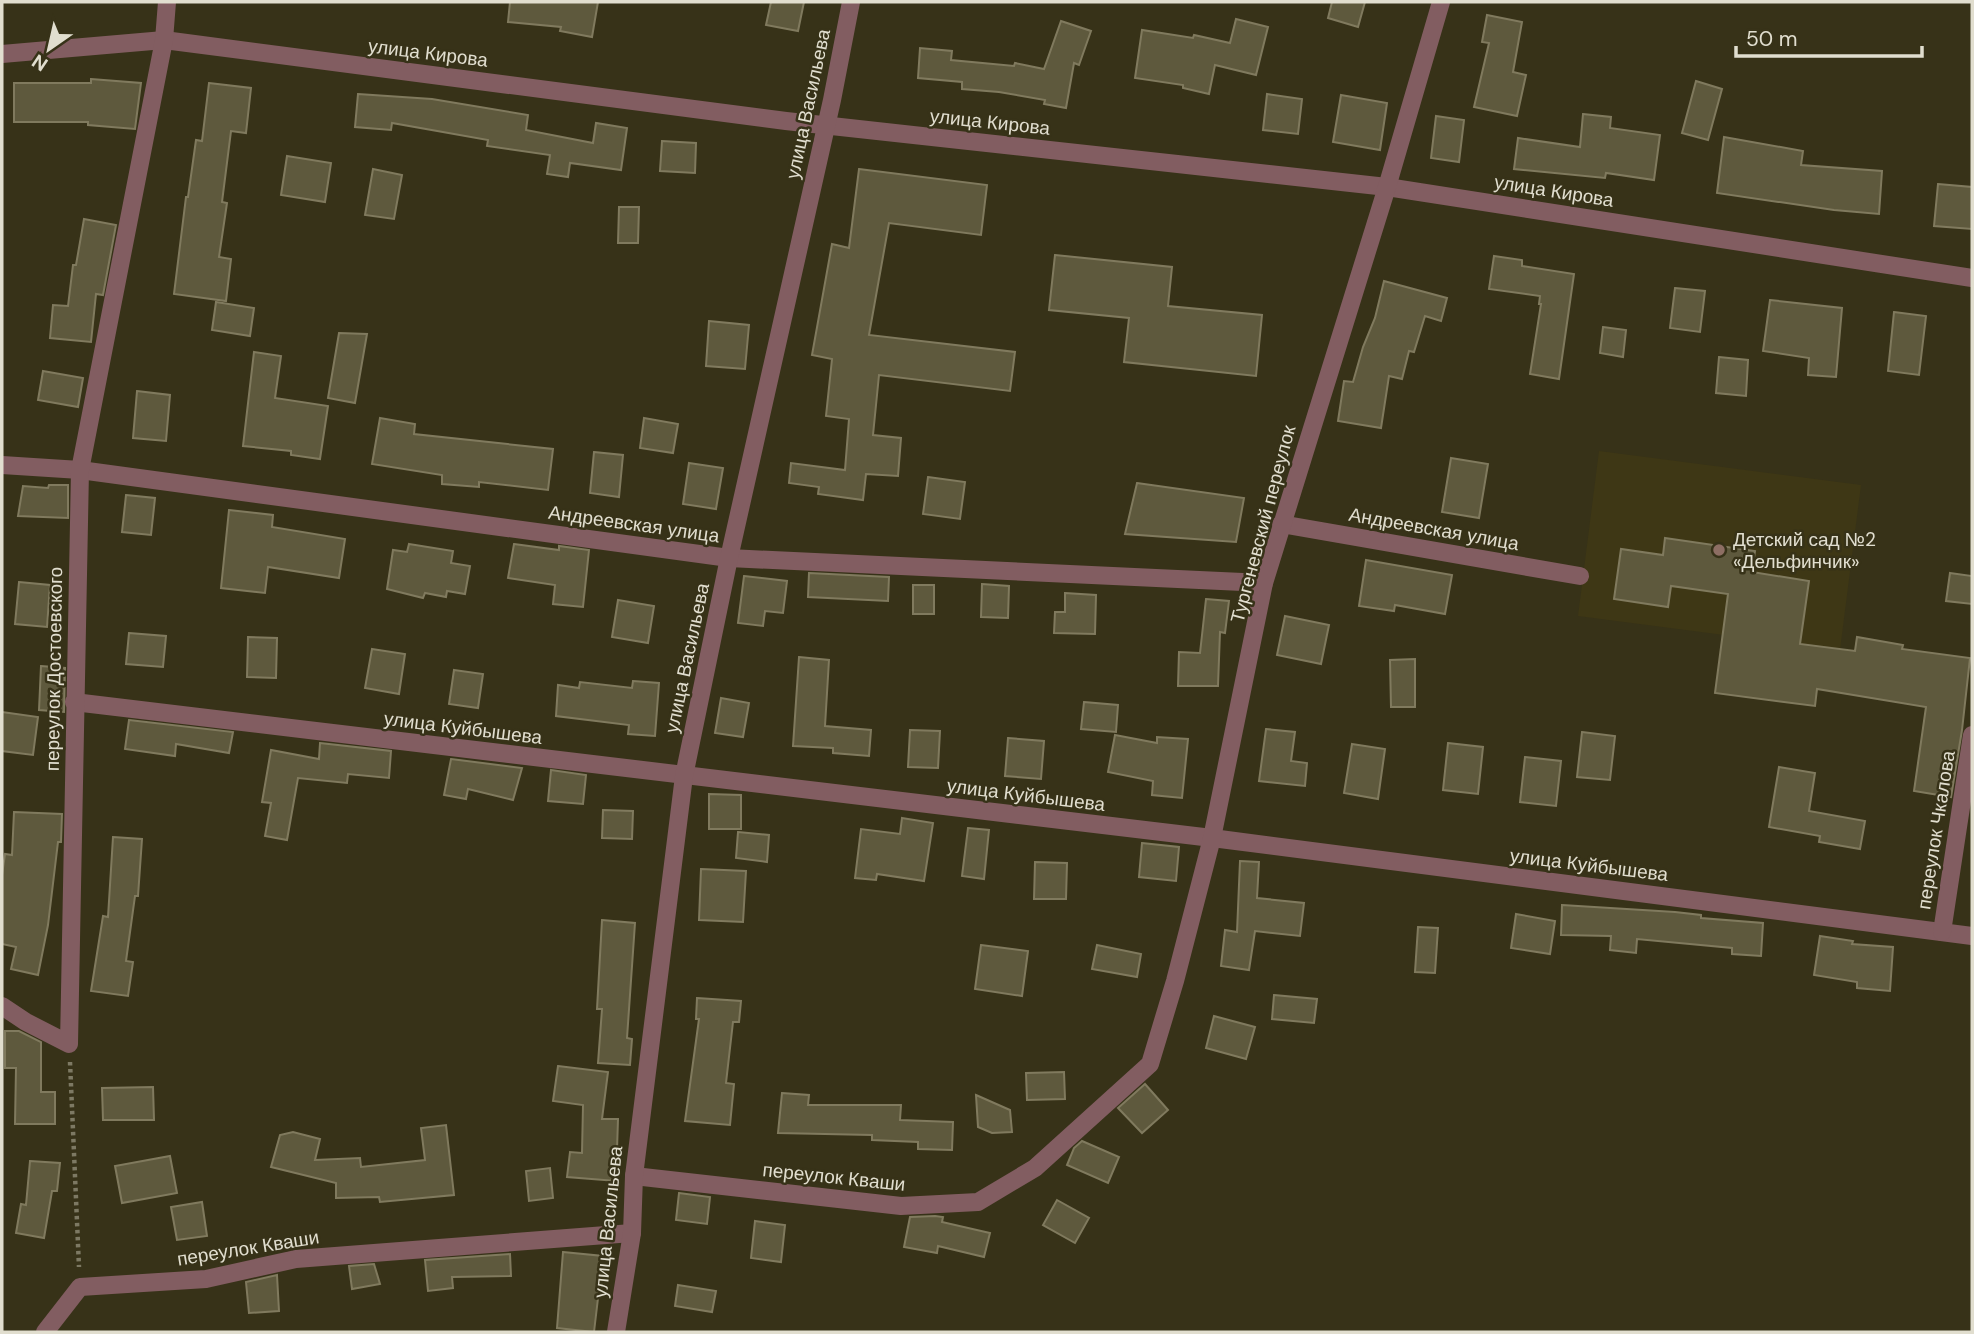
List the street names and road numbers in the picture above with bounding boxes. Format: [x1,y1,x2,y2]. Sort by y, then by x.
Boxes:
street label: улица Васильева [780,26,836,181]
street label: улица Кирова [367,33,490,73]
street label: улица Кирова [929,103,1052,141]
street label: улица Кирова [1493,169,1616,213]
street label: Тургеневский переулок [1225,422,1302,626]
street label: Андреевская улица [547,500,721,548]
street label: Андреевская улица [1347,502,1521,556]
street label: переулок Достоевского [40,567,68,771]
street label: улица Васильева [659,580,715,735]
street label: улица Куйбышева [382,706,544,750]
street label: переулок Чкалова [1911,748,1961,911]
street label: улица Куйбышева [945,773,1107,817]
street label: улица Куйбышева [1508,843,1670,887]
street label: улица Васильева [588,1144,628,1299]
street label: переулок Кваши [761,1157,907,1197]
street label: переулок Кваши [175,1224,321,1272]

